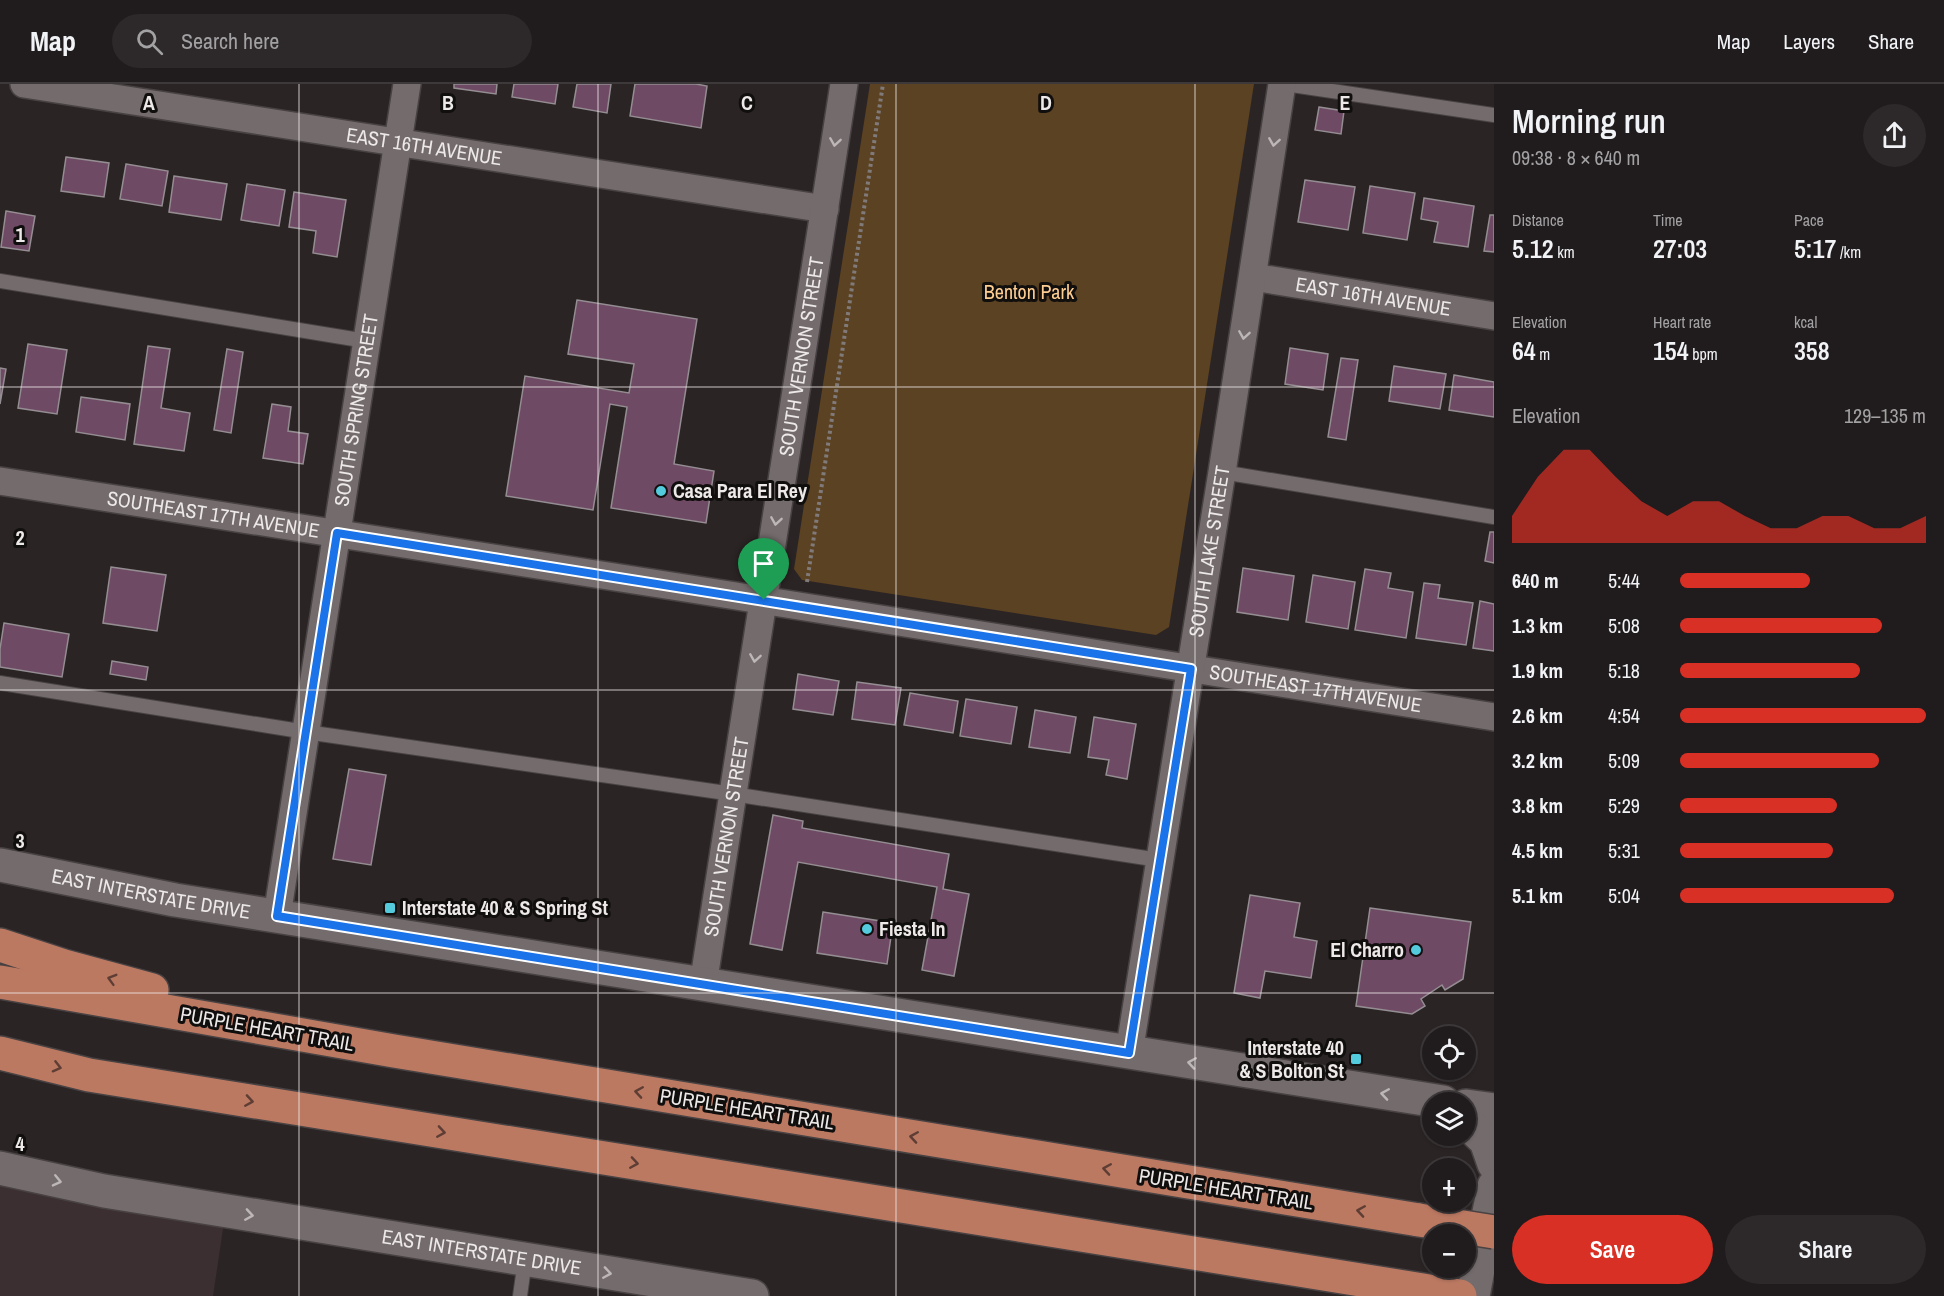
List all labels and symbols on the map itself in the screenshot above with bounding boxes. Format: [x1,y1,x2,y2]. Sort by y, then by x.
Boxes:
text: A [143,89,155,116]
text: B [442,89,454,116]
text: C [741,89,753,116]
text: D [1040,89,1052,116]
text: E [1340,89,1351,116]
street label: EAST 16TH AVENUE [344,120,504,171]
one-way arrow [830,137,842,146]
one-way arrow [1268,137,1280,146]
text: 1 [15,221,25,248]
street label: SOUTH VERNON STREET [772,255,830,458]
street label: EAST 16TH AVENUE [1294,270,1453,322]
park label: Benton Park [984,278,1075,305]
street label: SOUTH SPRING STREET [327,312,384,508]
one-way arrow [1238,330,1250,339]
street label: SOUTH LAKE STREET [1182,464,1236,639]
place label: Casa Para El Rey [673,477,808,504]
street label: SOUTHEAST 17TH AVENUE [105,484,322,544]
marker: Casa Para El Rey [654,484,668,498]
one-way arrow [770,516,783,526]
text: 2 [15,524,25,551]
pin [738,538,789,600]
one-way arrow [749,653,761,663]
street label: SOUTHEAST 17TH AVENUE [1208,658,1424,718]
street label: SOUTH VERNON STREET [697,735,755,938]
text: 3 [15,827,25,854]
street label: EAST INTERSTATE DRIVE [50,862,253,925]
place label: Interstate 40 & S Spring St [402,894,609,921]
marker: Interstate 40 & S Spring St [383,901,397,915]
place label: Fiesta In [879,915,946,942]
marker: Fiesta In [860,922,874,936]
place label: El Charro [1330,936,1404,963]
marker: El Charro [1409,943,1423,957]
one-way arrow [107,974,118,986]
street label: PURPLE HEART TRAIL [178,1000,356,1057]
place label: Interstate 40 & S Bolton St [1239,1034,1345,1084]
marker: Interstate 40 & S Bolton St [1349,1052,1363,1066]
one-way arrow [1187,1058,1197,1070]
one-way arrow [52,1060,62,1073]
street label: PURPLE HEART TRAIL [658,1081,836,1136]
one-way arrow [634,1086,644,1098]
one-way arrow [1380,1088,1389,1100]
one-way arrow [243,1094,253,1107]
one-way arrow [436,1125,446,1138]
text: 4 [15,1130,25,1157]
one-way arrow [910,1131,920,1144]
one-way arrow [628,1156,638,1169]
street label: PURPLE HEART TRAIL [1137,1161,1315,1216]
one-way arrow [1102,1163,1112,1176]
one-way arrow [52,1173,62,1186]
one-way arrow [1357,1205,1367,1218]
one-way arrow [244,1208,254,1220]
street label: EAST INTERSTATE DRIVE [380,1222,583,1281]
one-way arrow [603,1266,612,1278]

